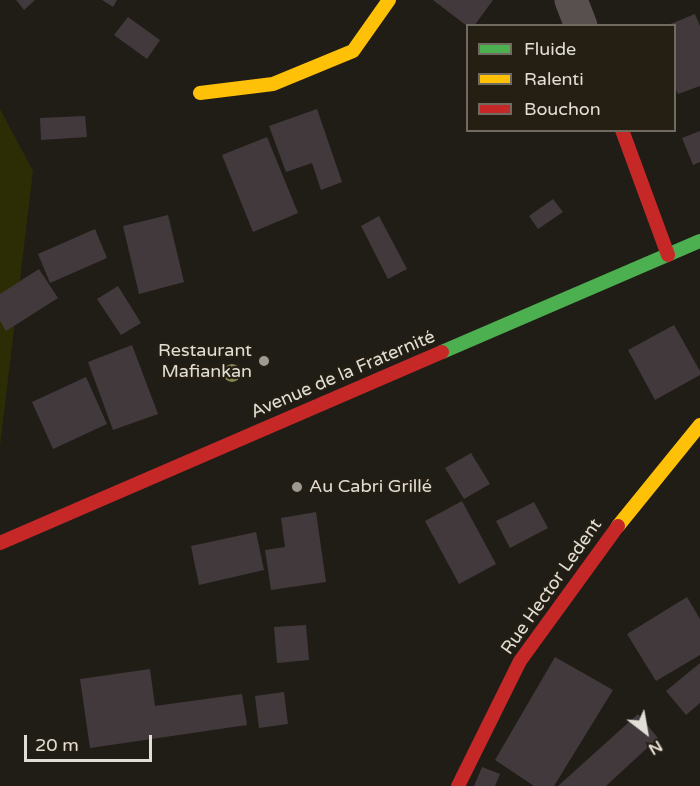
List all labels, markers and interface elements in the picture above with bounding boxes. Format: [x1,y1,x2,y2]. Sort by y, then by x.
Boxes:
legend [466,24,676,132]
text: Fluide [524,38,576,60]
text: Ralenti [524,68,584,90]
text: Bouchon [524,98,601,120]
street label: Avenue de la Fraternité [248,326,438,424]
place label: Restaurant Mafiankan [158,340,252,382]
marker: Restaurant Mafiankan [257,354,271,368]
place label: Au Cabri Grillé [309,476,432,498]
marker: Au Cabri Grillé [290,480,304,494]
street label: Rue Hector Ledent [497,515,607,659]
north arrow [616,702,676,762]
scale bar [27,723,154,761]
text: 20 m [35,734,79,756]
text: N [645,736,666,759]

